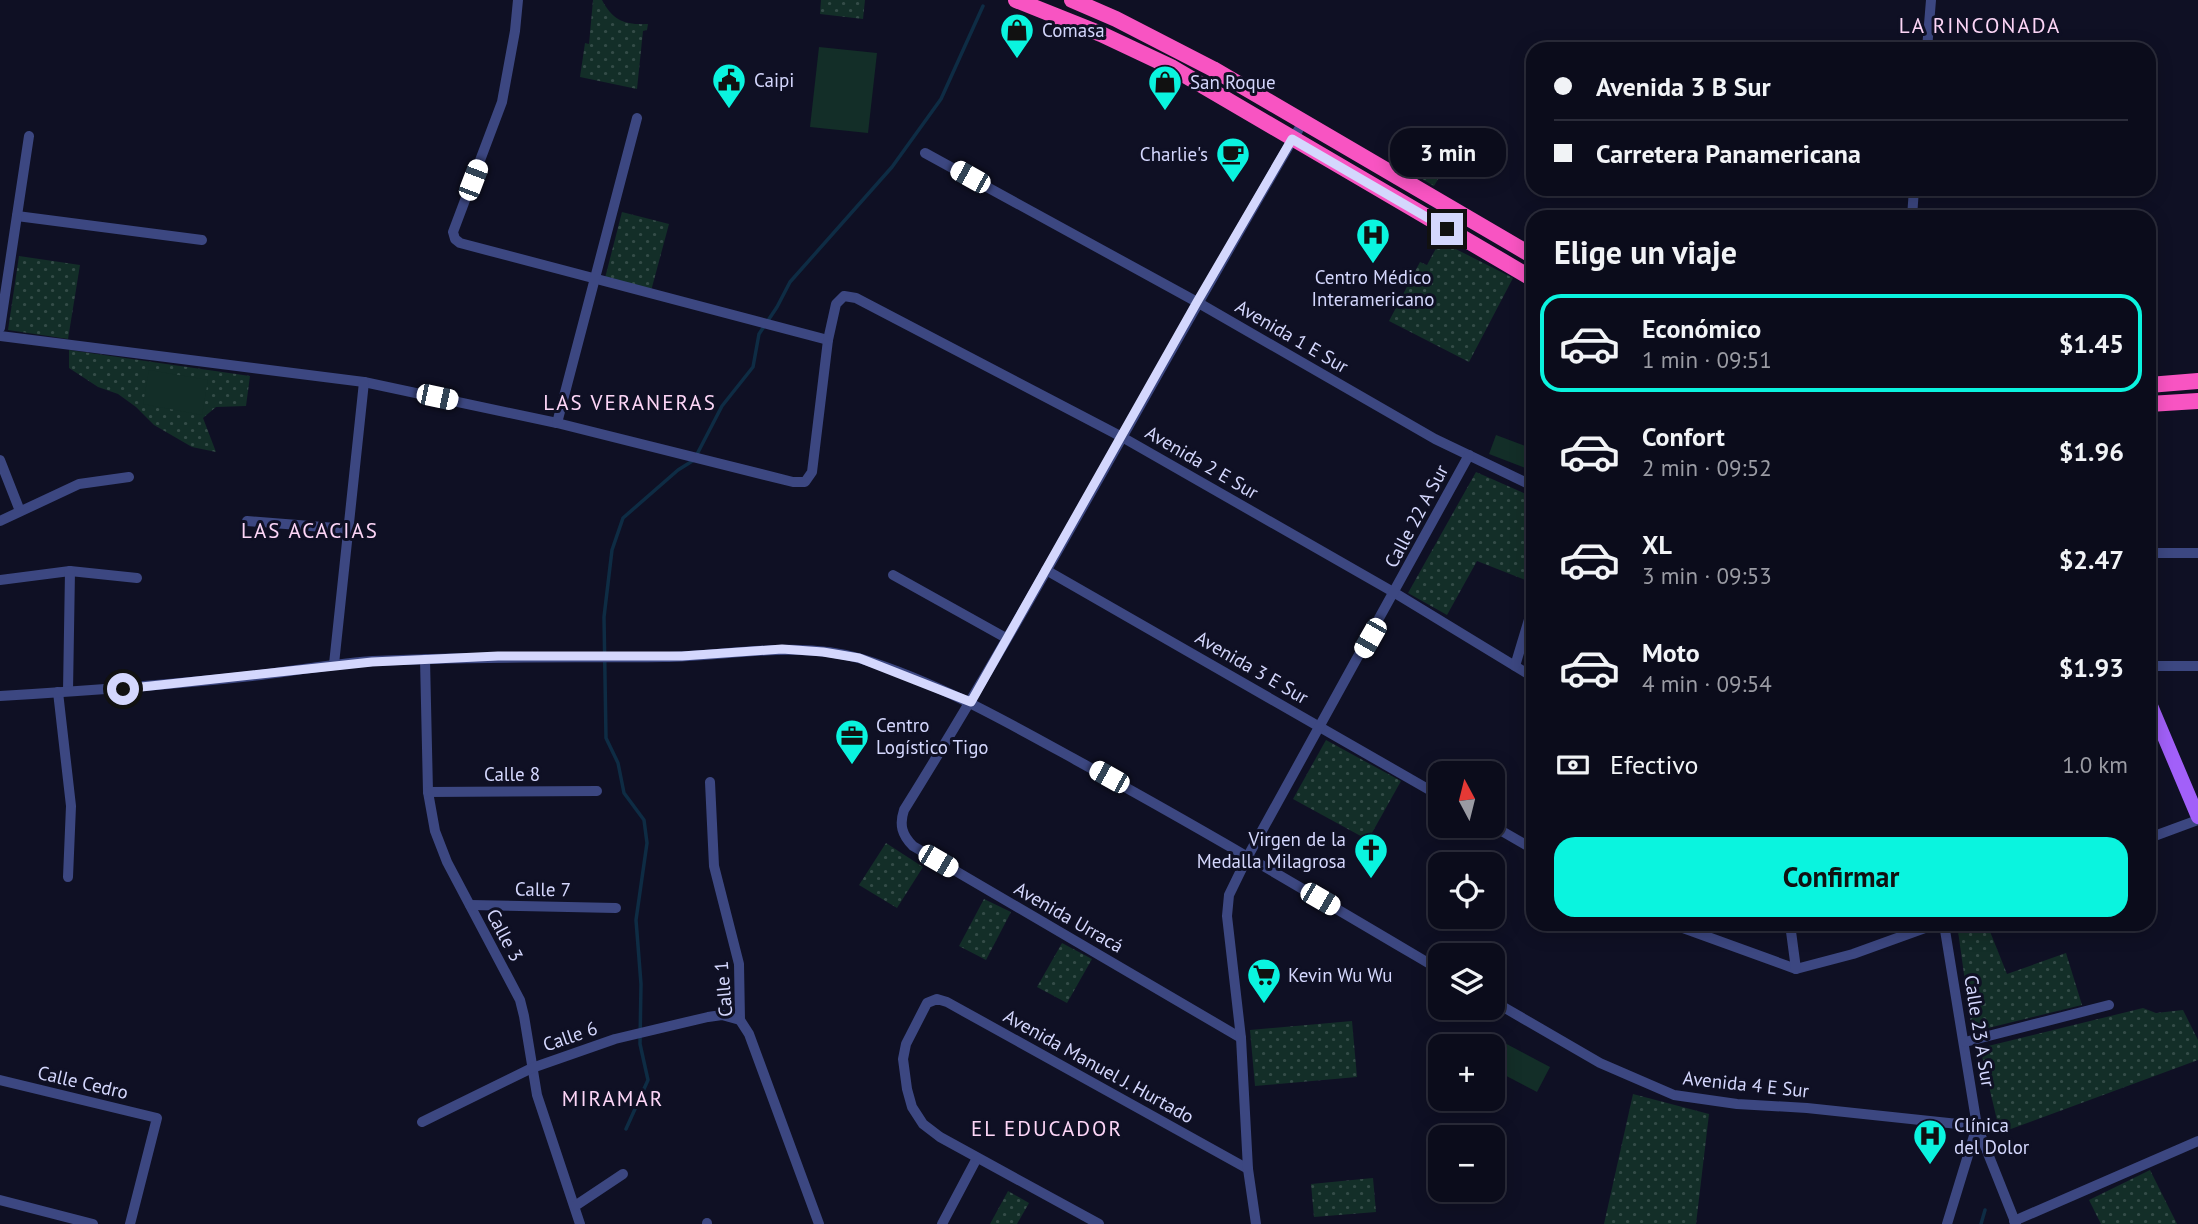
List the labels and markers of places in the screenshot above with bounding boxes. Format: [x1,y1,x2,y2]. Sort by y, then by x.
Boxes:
shop icon: Comasa [998,11,1036,60]
place label: Comasa [1042,18,1105,42]
public building icon: Caipi [710,61,748,110]
shop icon: San Roque [1146,63,1184,112]
place label: Caipi [754,68,794,92]
place label: San Roque [1190,70,1276,94]
cafe icon: Charlie's [1214,135,1252,184]
place label: Charlie's [1140,142,1208,166]
hospital icon: Centro Médico Interamericano [1354,216,1392,265]
place label: Centro Médico Interamericano [1312,265,1434,311]
place label: Centro Logístico Tigo [876,713,989,759]
office icon: Centro Logístico Tigo [833,717,871,766]
place label: Virgen de la Medalla Milagrosa [1197,827,1346,873]
church icon: Virgen de la Medalla Milagrosa [1352,831,1390,880]
supermarket icon: Kevin Wu Wu [1245,956,1283,1005]
place label: Kevin Wu Wu [1288,963,1392,987]
place label: Clínica del Dolor [1954,1113,2030,1159]
hospital icon: Clínica del Dolor [1911,1117,1949,1166]

